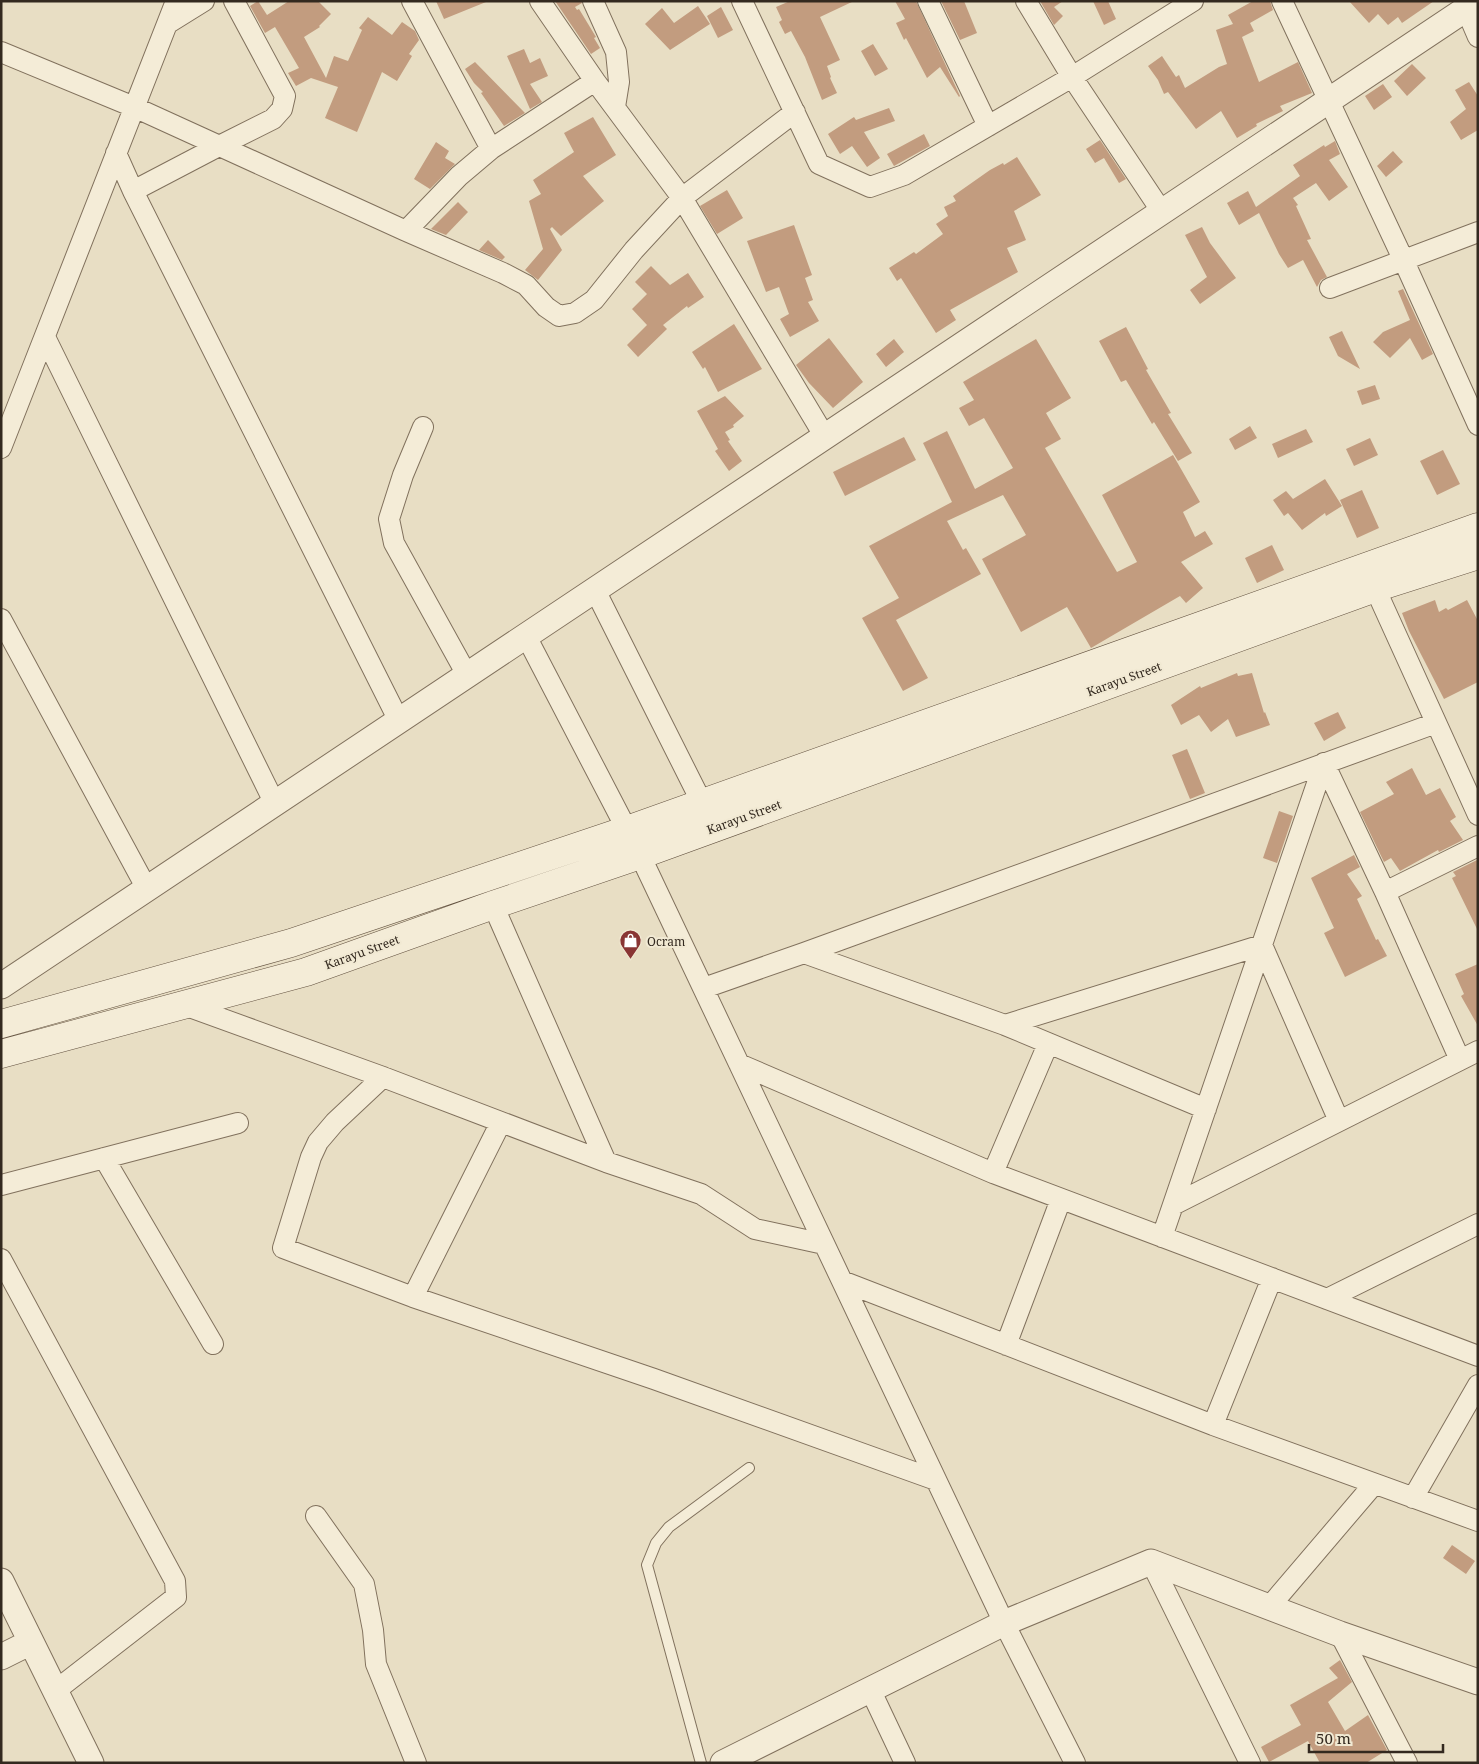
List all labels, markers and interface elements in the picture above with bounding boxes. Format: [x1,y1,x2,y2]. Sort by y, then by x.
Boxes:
street label: Karayu Street [1084,658,1164,700]
street label: Karayu Street [704,796,784,838]
shop icon: Ocram [619,929,643,960]
street label: Karayu Street [322,931,402,973]
place label: Ocram [647,933,685,950]
scale bar [1309,1722,1443,1754]
text: 50 m [1316,1728,1351,1748]

